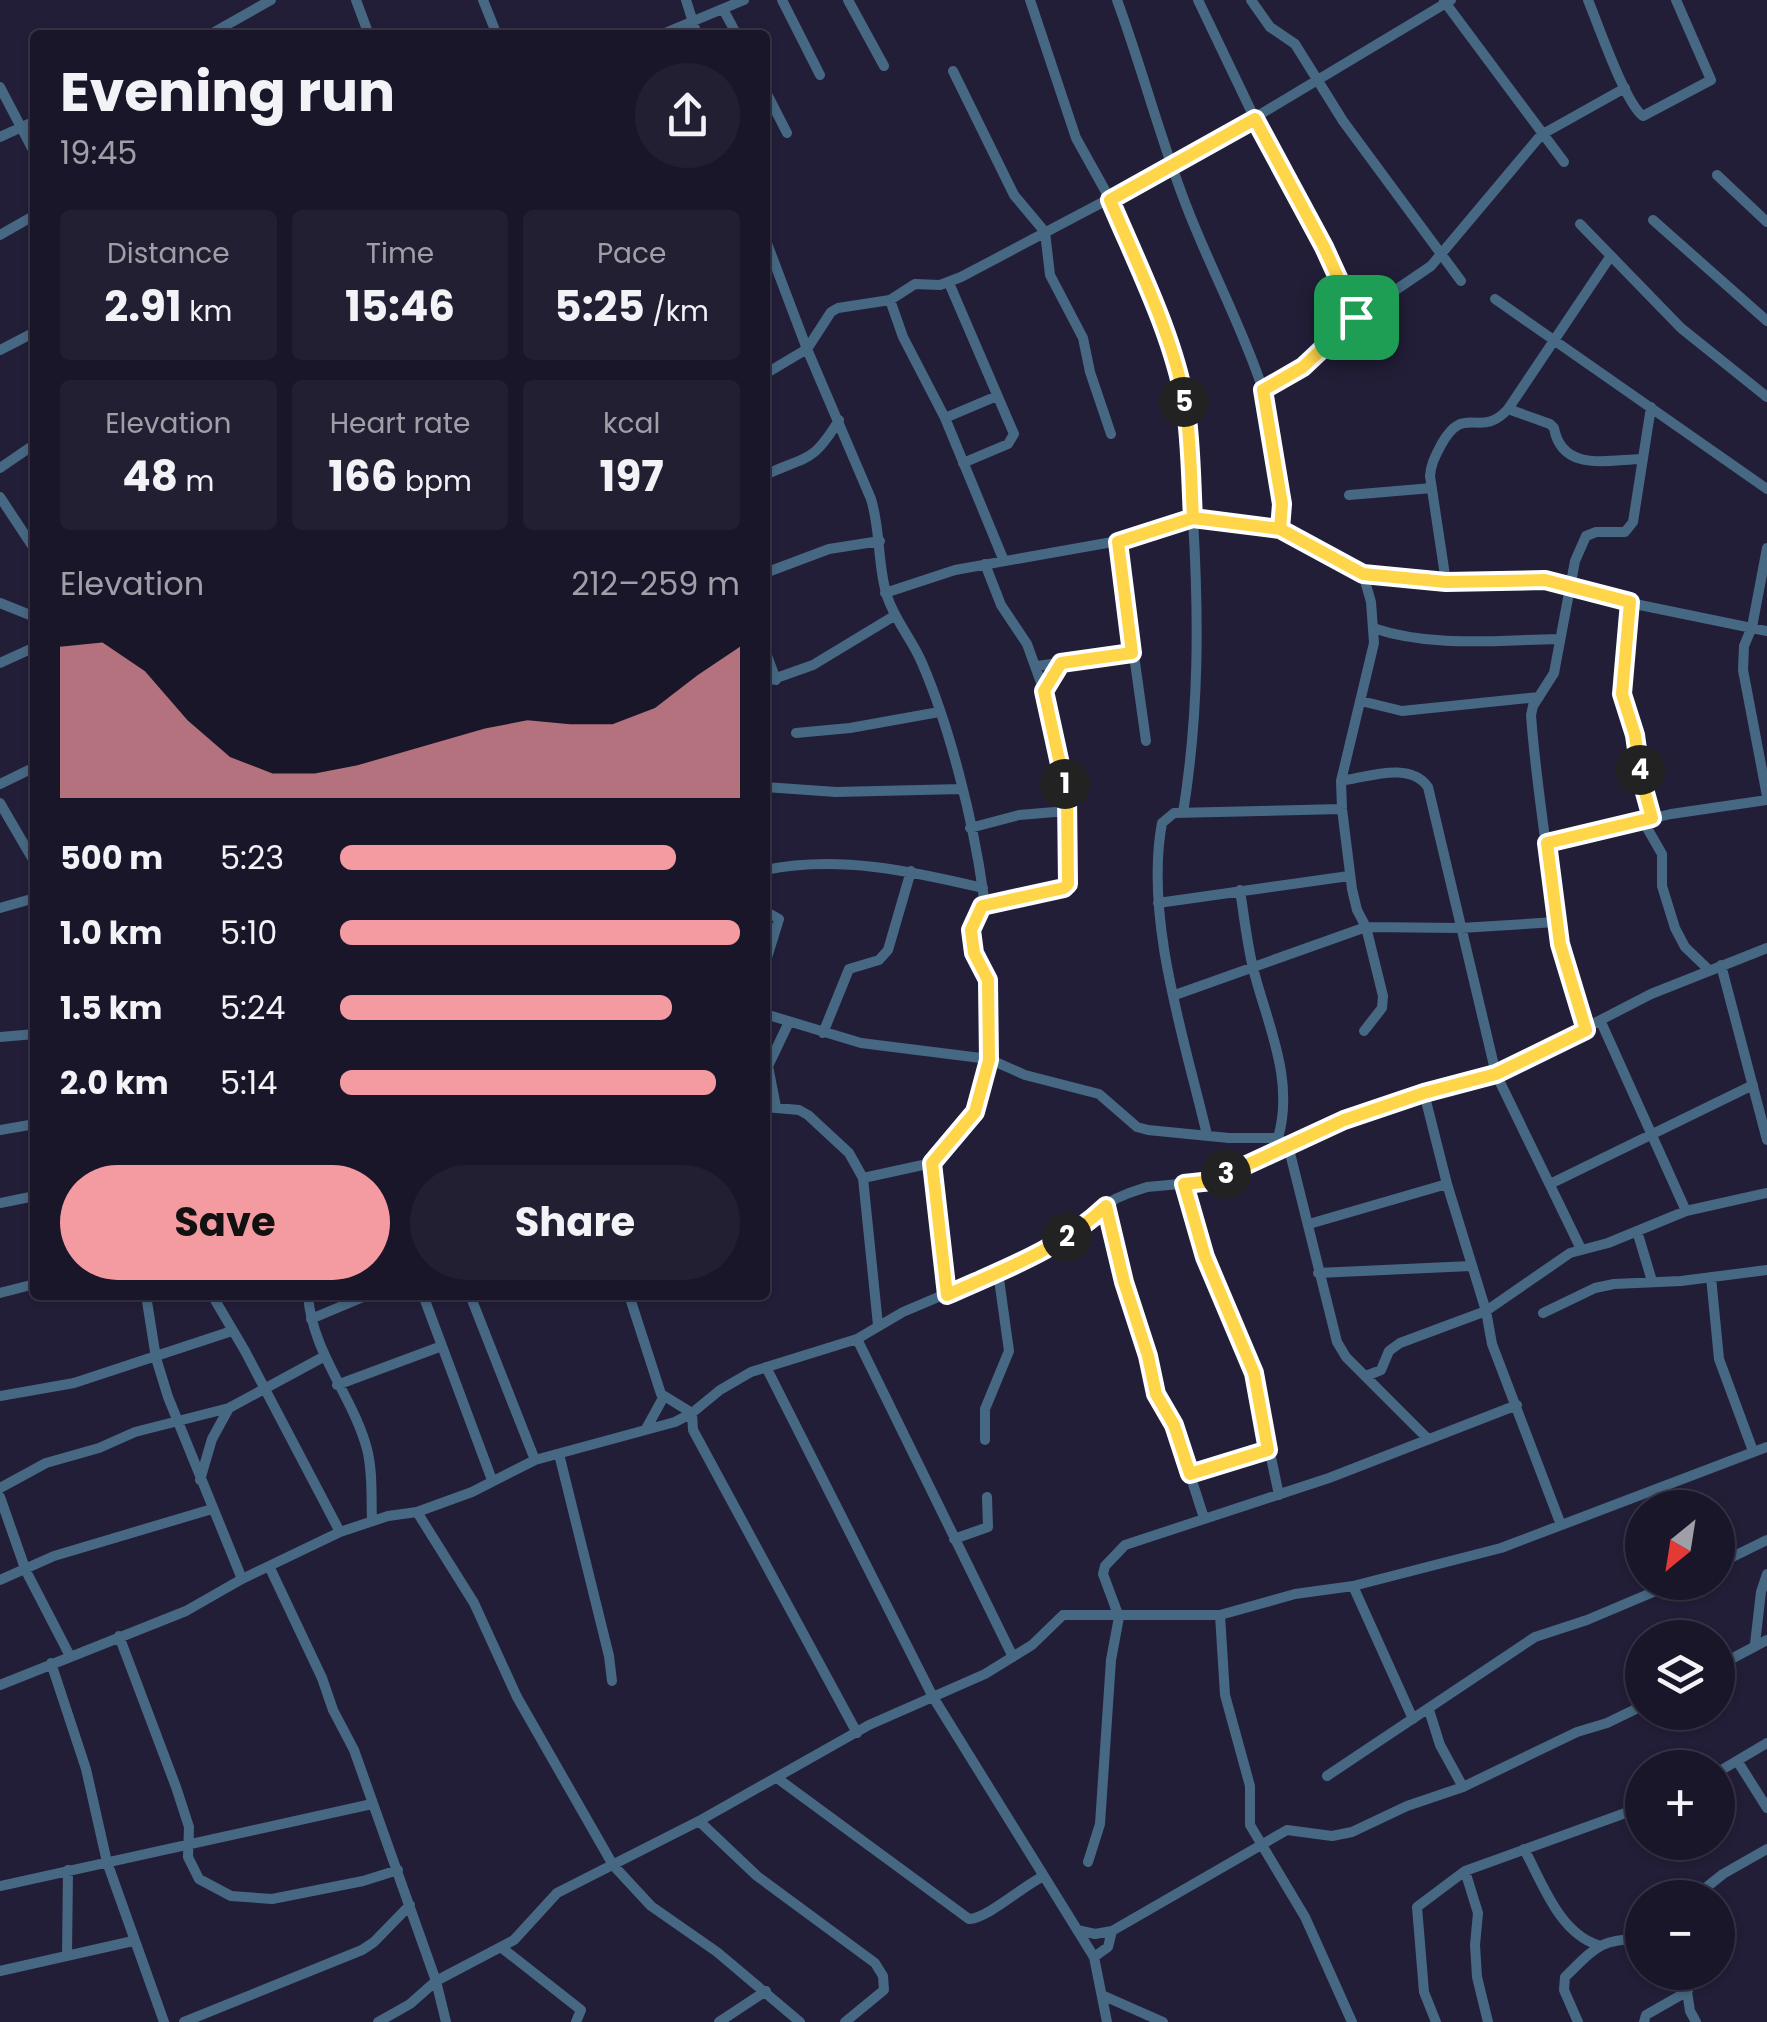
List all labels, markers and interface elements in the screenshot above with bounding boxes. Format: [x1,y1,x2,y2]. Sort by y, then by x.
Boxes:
text: Evening run [60,53,395,130]
button: share [635,63,740,168]
text: 19:45 [60,130,137,175]
text: Distance [107,234,230,273]
text: Time [366,234,434,273]
text: Pace [597,234,666,273]
pin [1314,275,1399,360]
text: 2.91 [104,277,182,336]
text: 15:46 [345,277,455,336]
text: 5:25 [554,277,645,336]
icon: arrive [1329,290,1384,345]
text: km [182,292,232,331]
text: /km [645,292,709,331]
pin: 5 [1159,377,1209,427]
text: 5 [1175,382,1193,421]
text: Elevation [105,404,231,443]
text: Heart rate [330,404,470,443]
text: kcal [603,404,660,443]
text: 48 [122,447,178,506]
text: 166 [328,447,398,506]
text: 197 [600,447,664,506]
text: m [178,462,214,501]
text: bpm [398,462,472,501]
text: Elevation [60,561,204,606]
text: 212–259 m [571,561,740,606]
pin: 4 [1615,745,1665,795]
text: 4 [1631,750,1649,789]
pin: 1 [1040,759,1090,809]
text: 1 [1060,764,1070,803]
text: 500 m [60,835,163,880]
text: 5:23 [220,835,284,880]
text: 1.0 km [60,910,162,955]
text: 5:10 [220,910,277,955]
text: 1.5 km [60,985,162,1030]
text: 5:24 [220,985,285,1030]
text: 2.0 km [60,1060,169,1105]
text: 5:14 [220,1060,277,1105]
pin: 3 [1201,1149,1251,1199]
text: 3 [1218,1154,1234,1193]
button: Save [60,1165,390,1280]
button: Share [410,1165,740,1280]
pin: 2 [1042,1212,1092,1262]
text: 2 [1059,1217,1075,1256]
north arrow [1625,1490,1735,1600]
map controls [1625,1490,1735,1990]
button: layers [1625,1620,1735,1730]
button: + [1625,1750,1735,1860]
button: − [1625,1880,1735,1990]

